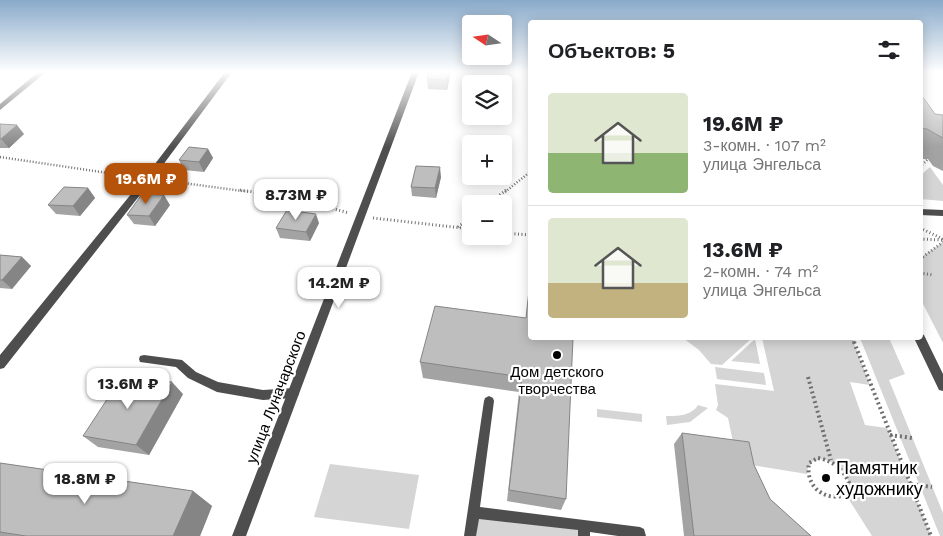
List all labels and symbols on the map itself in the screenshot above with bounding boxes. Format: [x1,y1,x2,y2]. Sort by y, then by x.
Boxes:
north arrow [462,15,512,65]
pin: 19.6M ₽ [100,162,192,205]
pin: 8.73M ₽ [250,178,342,221]
pin: 14.2M ₽ [293,266,385,309]
street label: улица Луначарского [242,328,310,466]
marker: Дом детского творчества [551,349,563,361]
place label: Дом детского творчества [510,363,604,398]
pin: 13.6M ₽ [82,368,174,410]
place label: Памятник художнику [836,457,923,499]
pin: 18.8M ₽ [39,462,131,505]
marker: Памятник художнику [820,472,832,484]

